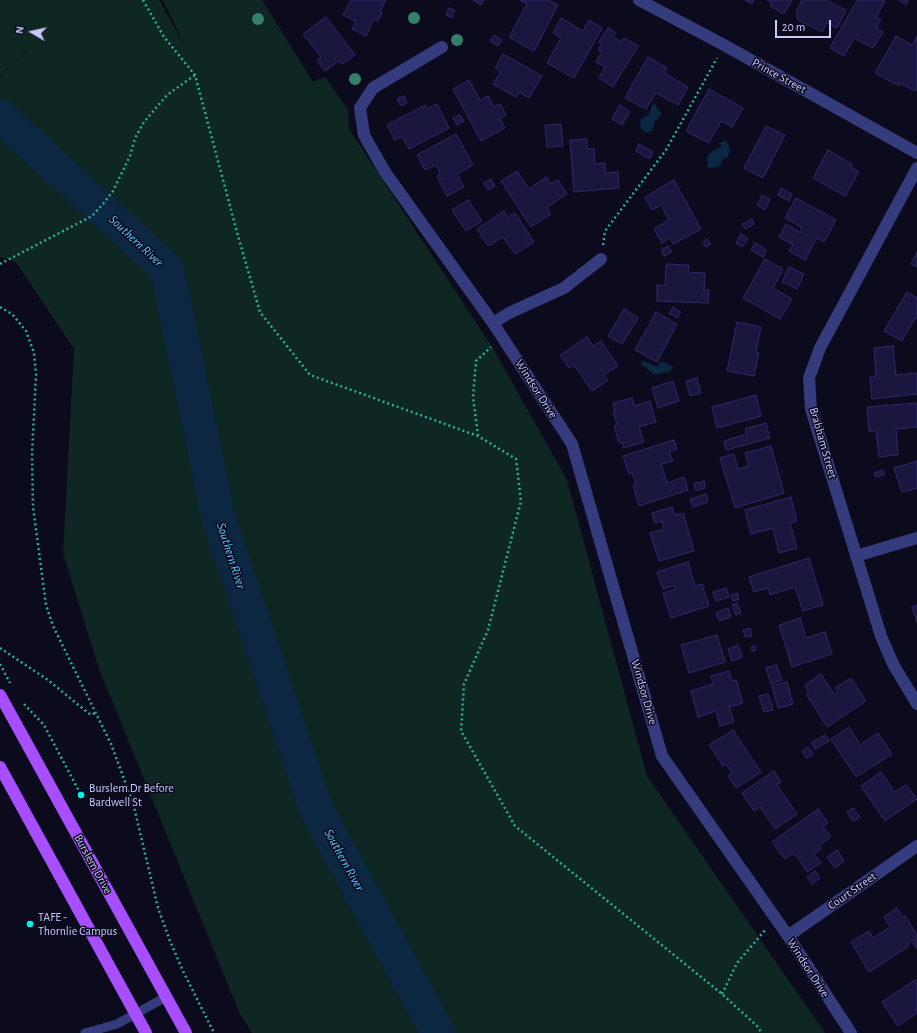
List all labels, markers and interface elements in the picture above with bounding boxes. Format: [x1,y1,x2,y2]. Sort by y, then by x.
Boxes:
north arrow [12,12,52,52]
scale bar [777,12,833,38]
text: 20 m [782,21,805,33]
text: N [14,25,26,35]
street label: Prince Street [750,55,808,97]
water label: Southern River [106,212,166,270]
street label: Windsor Drive [512,357,560,421]
street label: Brabham Street [806,406,840,480]
water label: Southern River [213,521,249,591]
street label: Windsor Drive [628,658,660,726]
place label: Burslem Dr Before Bardwell St [89,781,174,809]
marker: Burslem Dr Before Bardwell St [76,790,86,800]
water label: Southern River [321,826,367,894]
street label: Burslem Drive [71,832,115,896]
street label: Court Street [825,869,879,913]
place label: TAFE - Thornlie Campus [38,910,117,938]
marker: TAFE - Thornlie Campus [25,919,35,929]
street label: Windsor Drive [784,936,832,1000]

